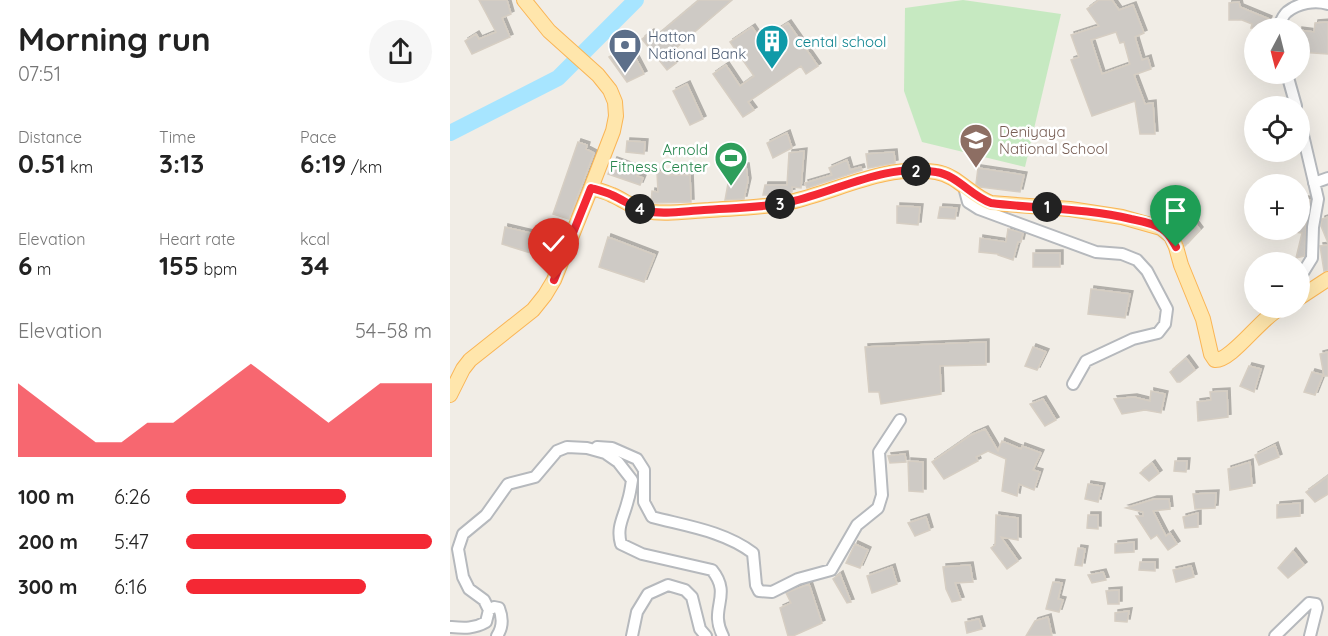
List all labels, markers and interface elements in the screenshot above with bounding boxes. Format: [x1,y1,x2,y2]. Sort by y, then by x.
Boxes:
text: Morning run [18,18,211,59]
north arrow [1244,18,1310,84]
map controls [1244,18,1310,318]
button: share [369,20,432,83]
building icon: cental school [754,23,790,70]
bank icon: Hatton National Bank [607,27,643,74]
place label: Hatton National Bank [648,27,746,63]
place label: cental school [795,32,887,51]
text: 07:51 [18,61,61,86]
button: locate [1244,96,1310,162]
school or university icon: Deniyaya National School [958,122,994,169]
place label: Deniyaya National School [999,122,1108,158]
text: Distance [18,127,82,147]
text: Time [159,127,196,147]
text: Pace [300,127,336,147]
place label: Arnold Fitness Center [610,140,708,176]
sports icon: Arnold Fitness Center [713,140,749,187]
text: 0.51 [18,147,66,180]
text: 3:13 [159,147,204,180]
text: 6:19 [300,147,346,180]
pin: 2 [901,156,931,186]
text: km [66,157,93,177]
text: /km [346,157,382,177]
text: 2 [911,161,921,181]
button: + [1244,174,1310,240]
pin [1150,185,1201,247]
pin: 3 [765,189,795,219]
pin: 1 [1032,192,1062,222]
pin: 4 [625,194,655,224]
text: 3 [776,194,784,214]
icon: arrive [1159,194,1192,227]
text: 1 [1044,197,1050,217]
text: 4 [635,199,645,219]
pin [528,218,579,280]
icon: check [537,227,570,260]
text: Elevation [18,229,85,249]
text: Heart rate [159,229,235,249]
text: kcal [300,229,330,249]
text: 6 [18,249,32,282]
text: 155 [159,249,199,282]
text: 34 [300,249,329,282]
button: − [1244,252,1310,318]
text: m [32,259,51,279]
text: bpm [199,259,237,279]
text: Elevation [18,318,102,343]
text: 54–58 m [355,318,432,343]
text: 100 m [18,484,74,509]
text: 6:26 [114,484,150,509]
text: 200 m [18,529,78,554]
text: 5:47 [114,529,149,554]
text: 300 m [18,574,77,599]
text: 6:16 [114,574,147,599]

